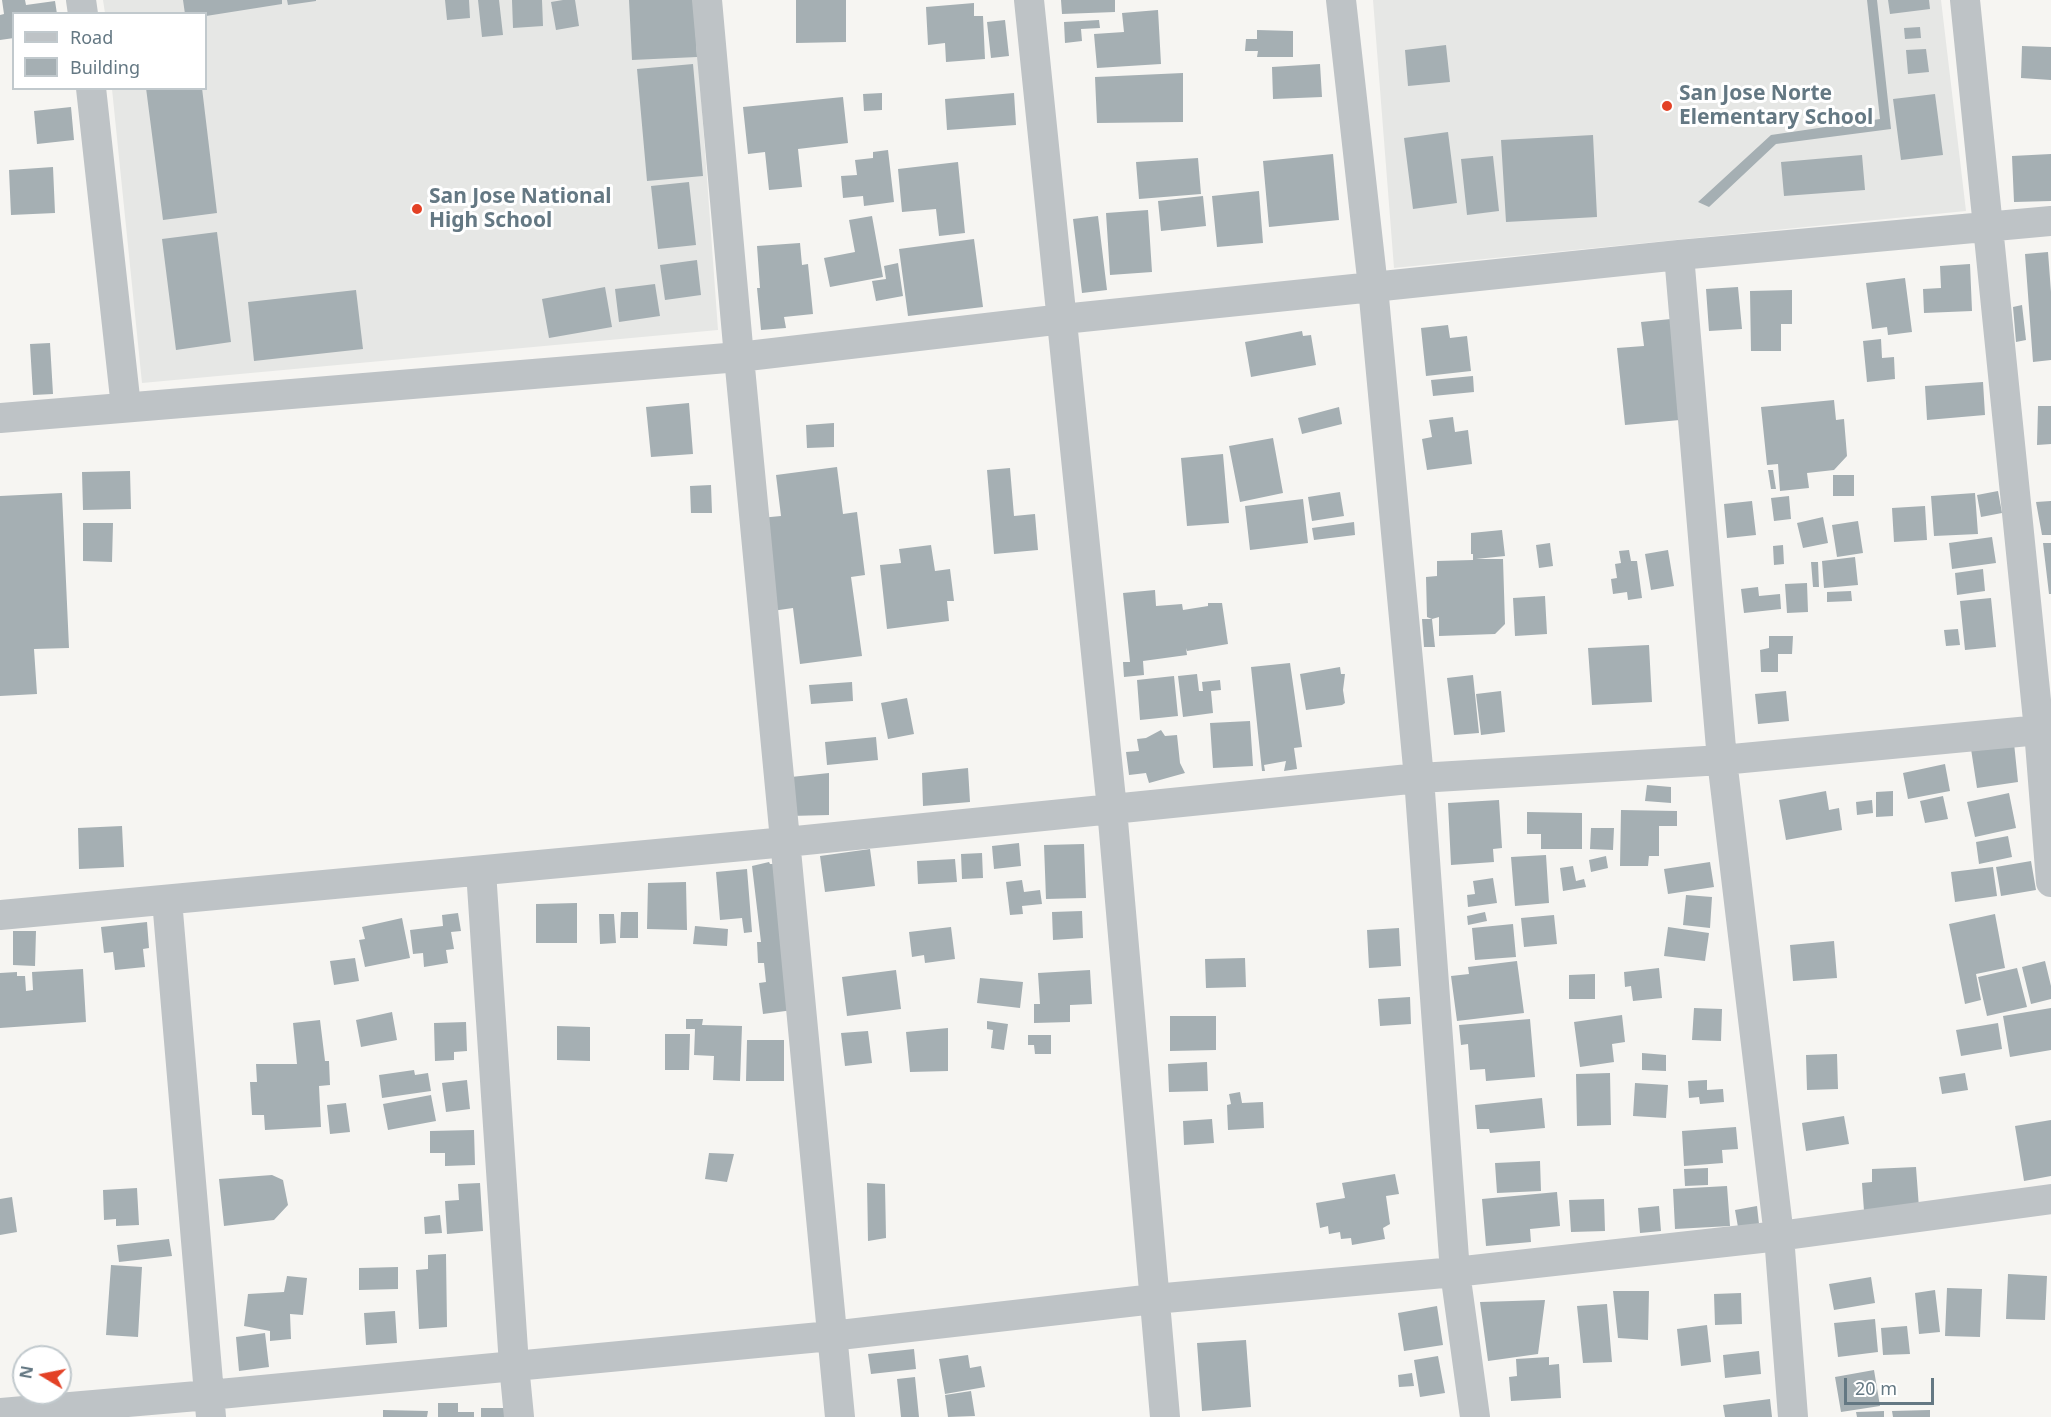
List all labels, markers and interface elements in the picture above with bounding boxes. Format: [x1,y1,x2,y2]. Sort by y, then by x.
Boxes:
legend [12,12,207,90]
text: Road [70,25,113,49]
text: Building [70,55,140,79]
place label: San Jose Norte Elementary School [1679,81,1873,131]
marker: San Jose Norte Elementary School [1660,99,1674,113]
place label: San Jose National High School [429,184,612,234]
marker: San Jose National High School [410,202,424,216]
north arrow [12,1345,72,1405]
text: N [14,1364,38,1381]
scale bar [1847,1366,1937,1404]
text: 20 m [1855,1376,1897,1400]

